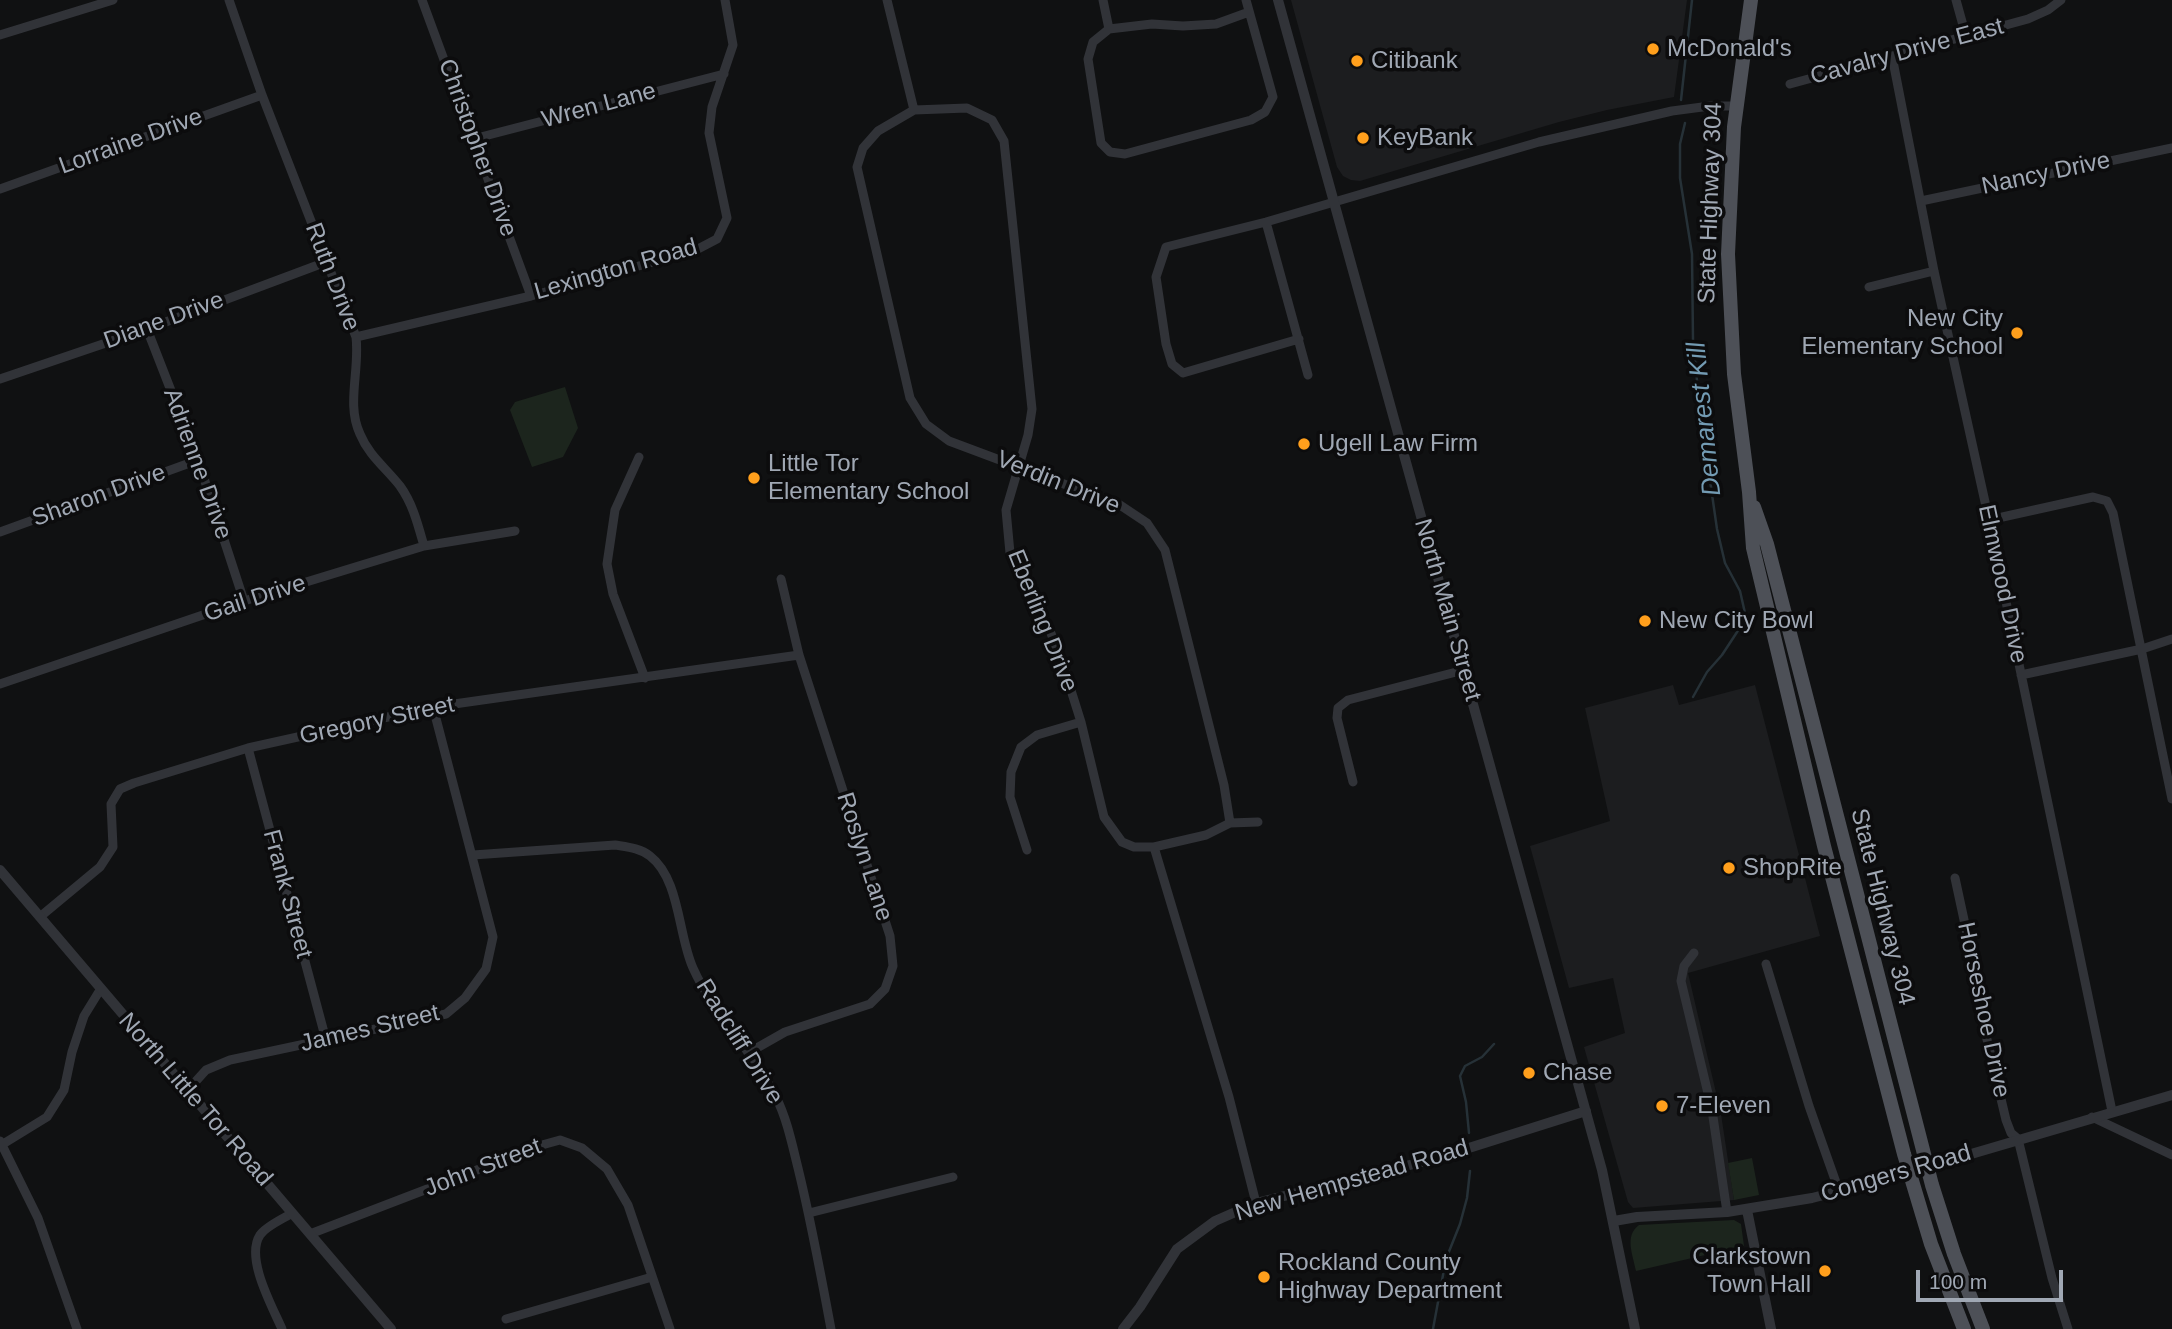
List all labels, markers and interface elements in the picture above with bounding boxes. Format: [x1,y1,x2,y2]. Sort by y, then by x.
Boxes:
street label: Cavalry Drive East [1807,12,2007,92]
place label: McDonald's [1667,35,1792,63]
marker: McDonald's [1645,41,1661,57]
place label: Citibank [1371,47,1458,75]
marker: Citibank [1349,53,1365,69]
street label: Christopher Drive [432,55,522,241]
street label: Wren Lane [539,77,659,135]
street label: State Highway 304 [1693,102,1729,304]
street label: Lorraine Drive [55,103,207,181]
place label: KeyBank [1377,124,1473,152]
marker: KeyBank [1355,130,1371,146]
street label: Nancy Drive [1979,146,2113,202]
street label: Ruth Drive [298,219,366,335]
street label: Lexington Road [531,233,701,307]
street label: Diane Drive [100,286,228,356]
place label: New City Elementary School [1802,305,2003,361]
marker: New City Elementary School [2009,325,2025,341]
water label: Demarest Kill [1681,340,1729,498]
street label: Adrienne Drive [156,384,238,544]
place label: Ugell Law Firm [1318,430,1478,458]
marker: Ugell Law Firm [1296,436,1312,452]
street label: Verdin Drive [992,445,1124,521]
place label: Little Tor Elementary School [768,450,969,506]
street label: Sharon Drive [28,459,170,533]
marker: Little Tor Elementary School [746,470,762,486]
street label: Elmwood Drive [1971,502,2033,666]
street label: North Main Street [1407,516,1487,704]
street label: Eberling Drive [1000,546,1084,696]
street label: Gail Drive [200,569,310,629]
place label: New City Bowl [1659,607,1814,635]
marker: New City Bowl [1637,613,1653,629]
street label: Gregory Street [297,691,457,751]
street label: Roslyn Lane [830,789,898,925]
street label: State Highway 304 [1844,806,1920,1008]
street label: Frank Street [256,826,318,962]
place label: ShopRite [1743,854,1842,882]
marker: ShopRite [1721,860,1737,876]
street label: Horseshoe Drive [1950,920,2016,1100]
street label: Radcliff Drive [689,974,789,1110]
street label: James Street [298,999,442,1059]
street label: North Little Tor Road [112,1007,278,1193]
place label: Chase [1543,1059,1612,1087]
marker: Chase [1521,1065,1537,1081]
place label: 7-Eleven [1676,1092,1771,1120]
marker: 7-Eleven [1654,1098,1670,1114]
street label: John Street [421,1133,545,1203]
street label: New Hempstead Road [1232,1134,1472,1228]
street label: Congers Road [1818,1139,1974,1209]
place label: Clarkstown Town Hall [1692,1243,1811,1299]
place label: Rockland County Highway Department [1278,1249,1502,1305]
scale bar [1920,1256,2067,1300]
marker: Clarkstown Town Hall [1817,1263,1833,1279]
marker: Rockland County Highway Department [1256,1269,1272,1285]
text: 100 m [1929,1270,1987,1293]

